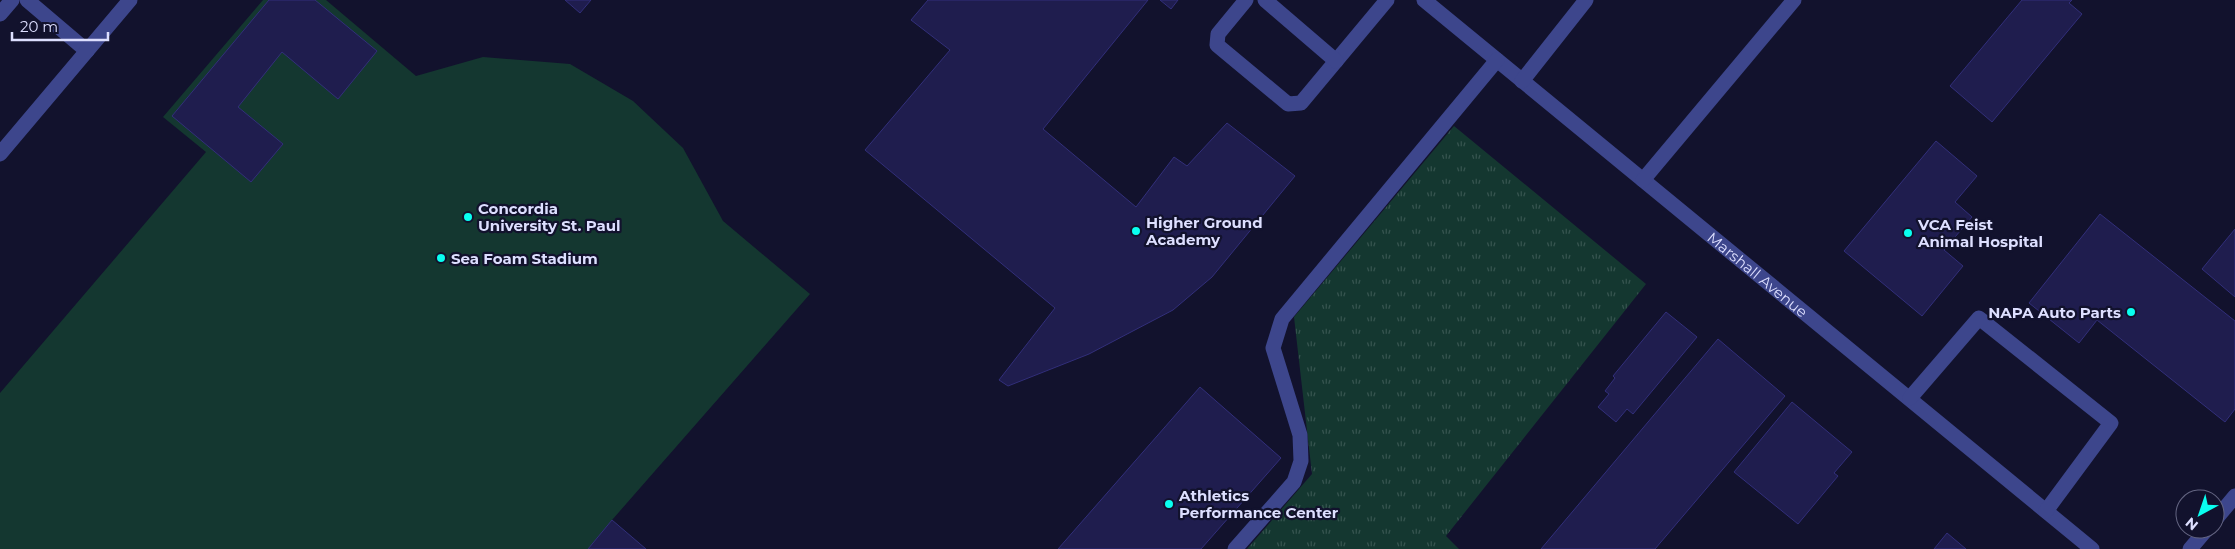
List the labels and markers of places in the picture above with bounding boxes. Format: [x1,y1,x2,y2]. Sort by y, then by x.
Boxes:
place label: Concordia University St. Paul [478,199,620,235]
marker: Concordia University St. Paul [462,211,474,223]
place label: Higher Ground Academy [1145,213,1263,249]
place label: VCA Feist Animal Hospital [1917,215,2043,251]
marker: Higher Ground Academy [1130,225,1142,237]
marker: VCA Feist Animal Hospital [1902,227,1914,239]
place label: Sea Foam Stadium [451,249,598,268]
marker: Sea Foam Stadium [435,252,447,264]
place label: NAPA Auto Parts [1988,303,2121,322]
marker: NAPA Auto Parts [2125,306,2137,318]
place label: Athletics Performance Center [1178,486,1339,522]
marker: Athletics Performance Center [1163,498,1175,510]

